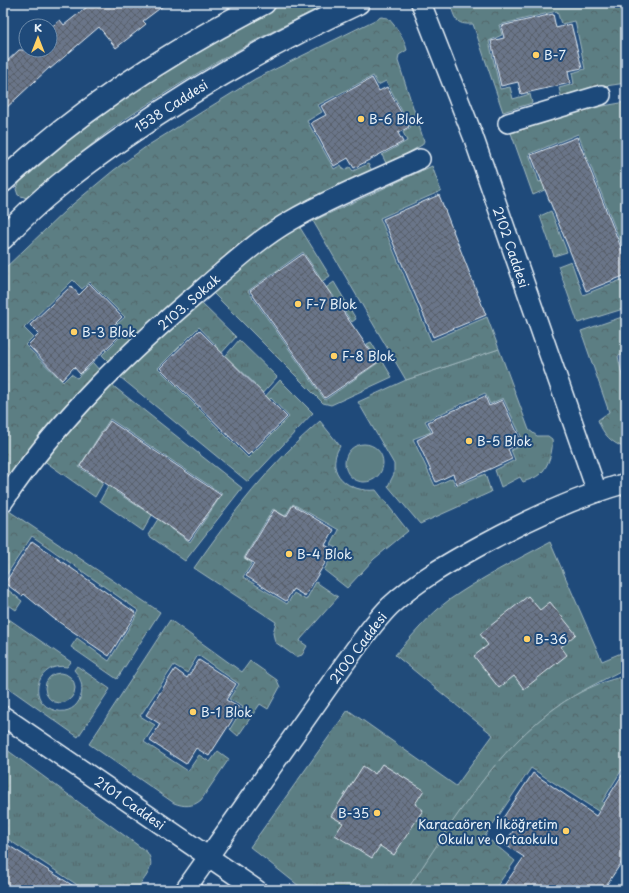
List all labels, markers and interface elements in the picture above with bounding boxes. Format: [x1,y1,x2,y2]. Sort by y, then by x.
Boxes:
north arrow [18,18,58,58]
text: K [34,19,42,36]
place label: B-7 [544,45,566,64]
marker: B-7 [531,50,541,60]
street label: 1538 Caddesi [130,75,211,137]
place label: B-6 Blok [369,109,424,128]
marker: B-6 Blok [356,114,366,124]
street label: 2102 Caddesi [489,204,534,290]
street label: 2103. Sokak [153,269,224,334]
place label: F-7 Blok [306,294,357,313]
marker: F-7 Blok [293,299,303,309]
place label: B-3 Blok [82,322,137,341]
marker: B-3 Blok [69,327,79,337]
place label: F-8 Blok [342,346,395,365]
marker: F-8 Blok [329,351,339,361]
place label: B-5 Blok [477,431,532,450]
marker: B-5 Blok [464,436,474,446]
place label: B-4 Blok [297,544,352,563]
marker: B-4 Blok [284,549,294,559]
street label: 2100 Caddesi [324,608,391,687]
place label: B-36 [535,629,567,648]
marker: B-36 [522,634,532,644]
place label: B-1 Blok [201,702,252,721]
marker: B-1 Blok [188,707,198,717]
street label: 2101 Caddesi [91,771,169,834]
place label: B-35 [338,803,369,822]
marker: B-35 [372,808,382,818]
place label: Karacaören İlköğretim Okulu ve Ortaokulu [418,814,558,848]
marker: Karacaören İlköğretim Okulu ve Ortaokulu [561,826,571,836]

